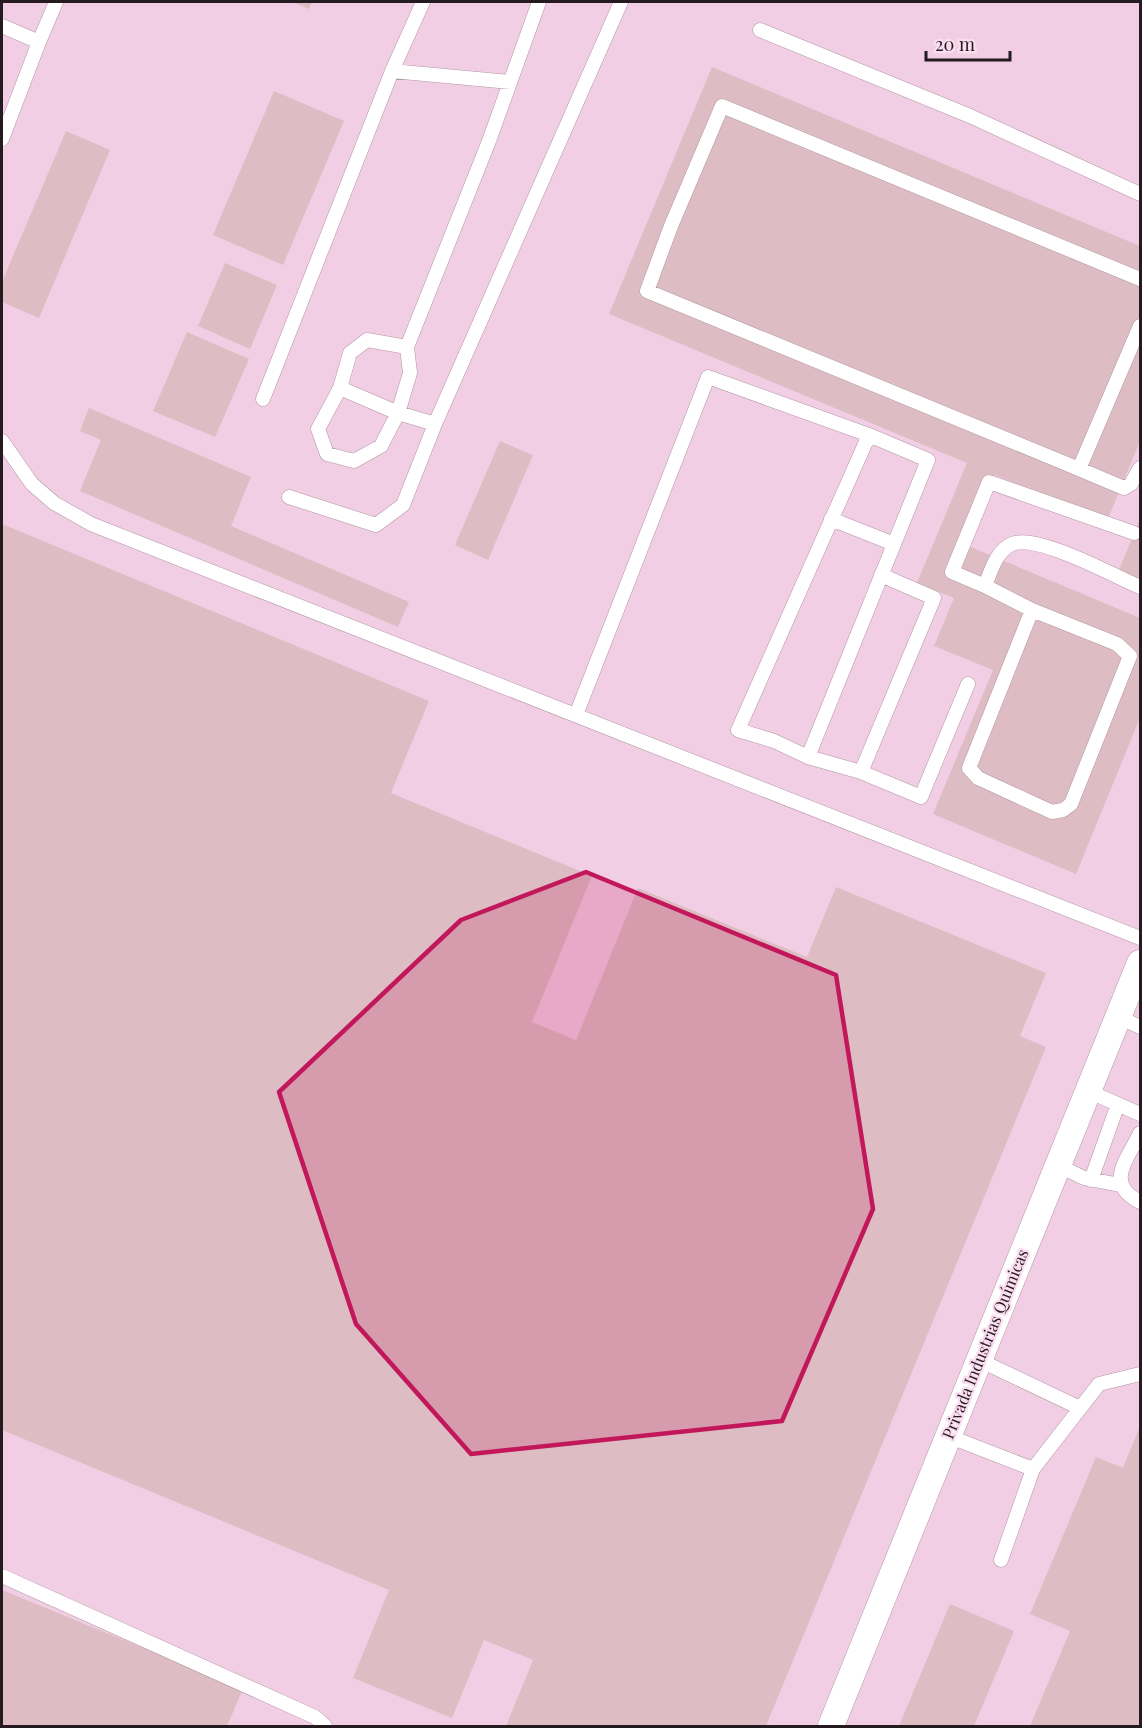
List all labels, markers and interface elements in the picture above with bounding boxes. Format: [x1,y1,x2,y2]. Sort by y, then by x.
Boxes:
scale bar [926,24,1010,62]
text: 20 m [935,32,975,56]
street label: Privada Industrias Químicas [937,1246,1032,1442]

